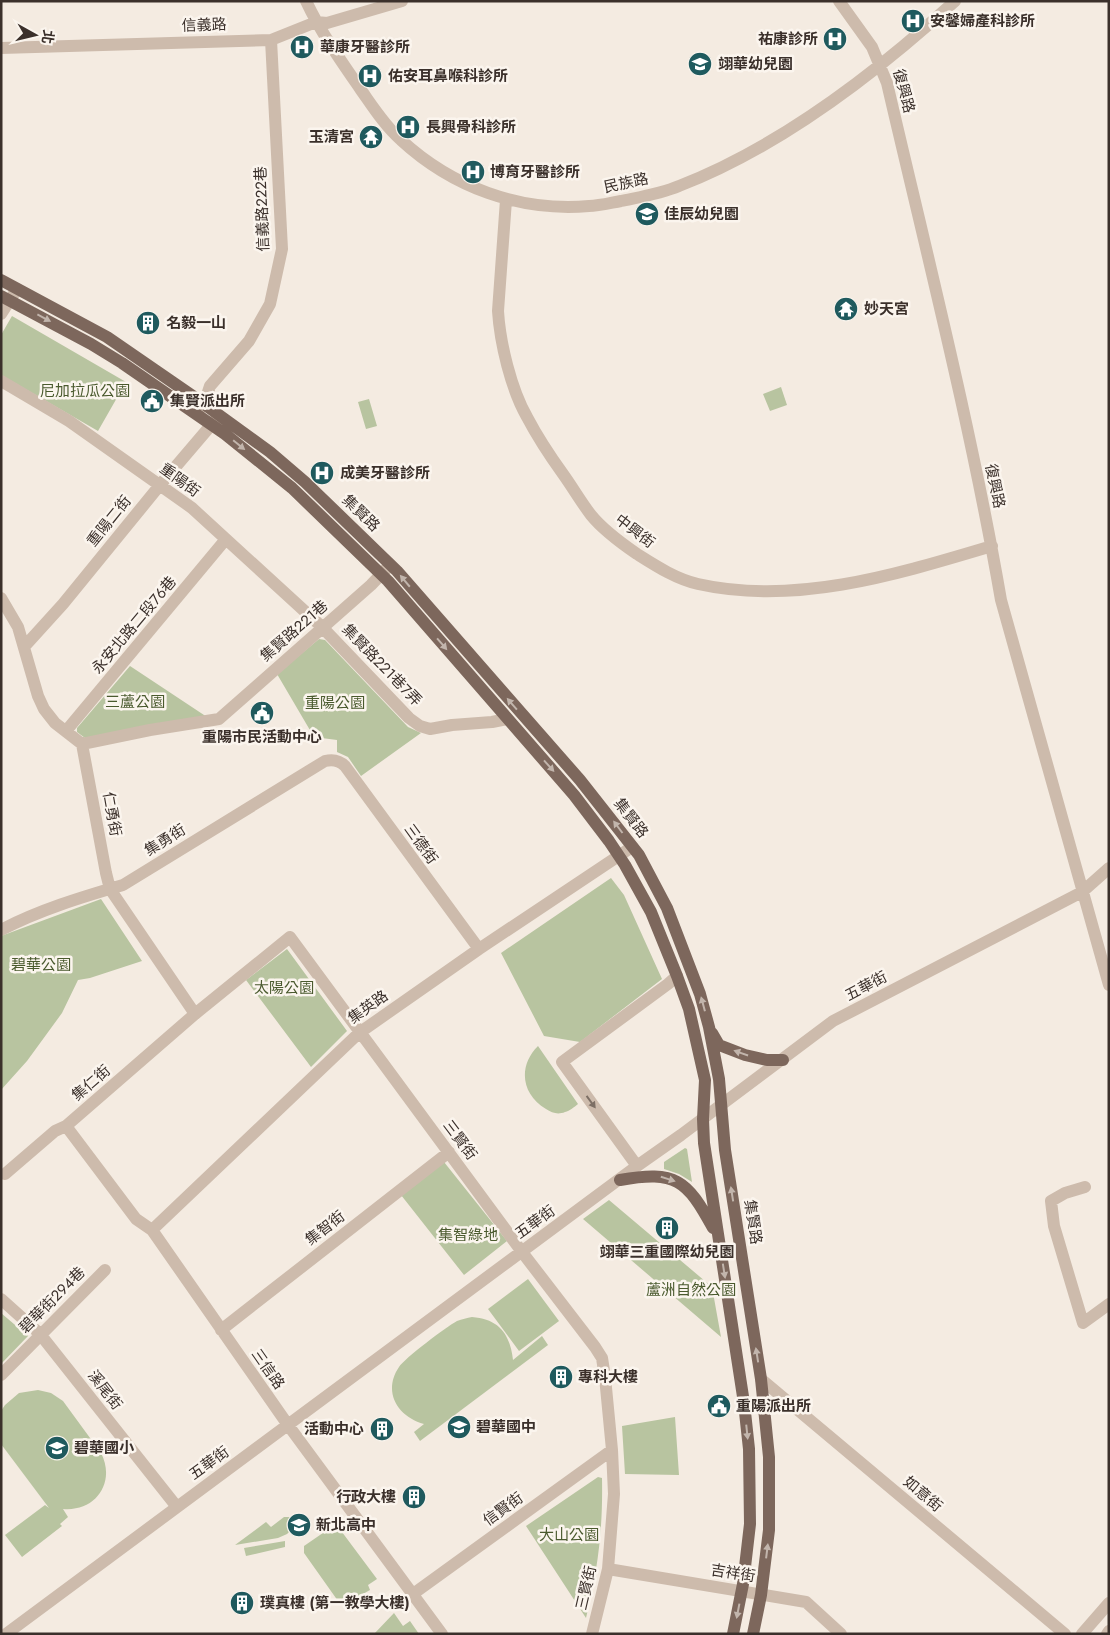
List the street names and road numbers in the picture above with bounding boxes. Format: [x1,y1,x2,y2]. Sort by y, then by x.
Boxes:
street label: 信義路 [181,13,227,37]
street label: 復興路 [888,66,920,116]
street label: 信義路222巷 [250,166,274,252]
street label: 民族路 [602,168,650,198]
street label: 重陽街 [155,458,205,502]
street label: 復興路 [980,462,1010,510]
street label: 集賢路 [337,489,385,537]
street label: 重陽二街 [82,491,136,551]
street label: 中興街 [610,509,660,553]
street label: 永安北路二段76巷 [87,571,181,679]
street label: 集賢路221巷 [255,595,333,667]
street label: 集賢路221巷7弄 [337,619,427,711]
street label: 仁勇街 [97,790,127,838]
street label: 集賢路 [608,793,654,843]
street label: 集勇街 [140,819,190,861]
street label: 三德街 [399,819,443,869]
street label: 五華街 [841,966,891,1006]
street label: 集英路 [343,985,393,1029]
street label: 集仁街 [67,1060,115,1106]
street label: 三賢街 [438,1115,482,1165]
street label: 集賢路 [739,1198,767,1246]
street label: 五華街 [510,1200,560,1244]
street label: 集智街 [300,1205,350,1251]
street label: 碧華街294巷 [14,1262,90,1338]
street label: 三信路 [246,1344,290,1394]
street label: 溪尾街 [82,1365,128,1415]
street label: 五華街 [184,1441,234,1485]
street label: 如意街 [899,1471,947,1517]
street label: 信賢街 [478,1487,528,1531]
street label: 吉祥街 [709,1559,757,1587]
street label: 三賢街 [570,1564,602,1612]

